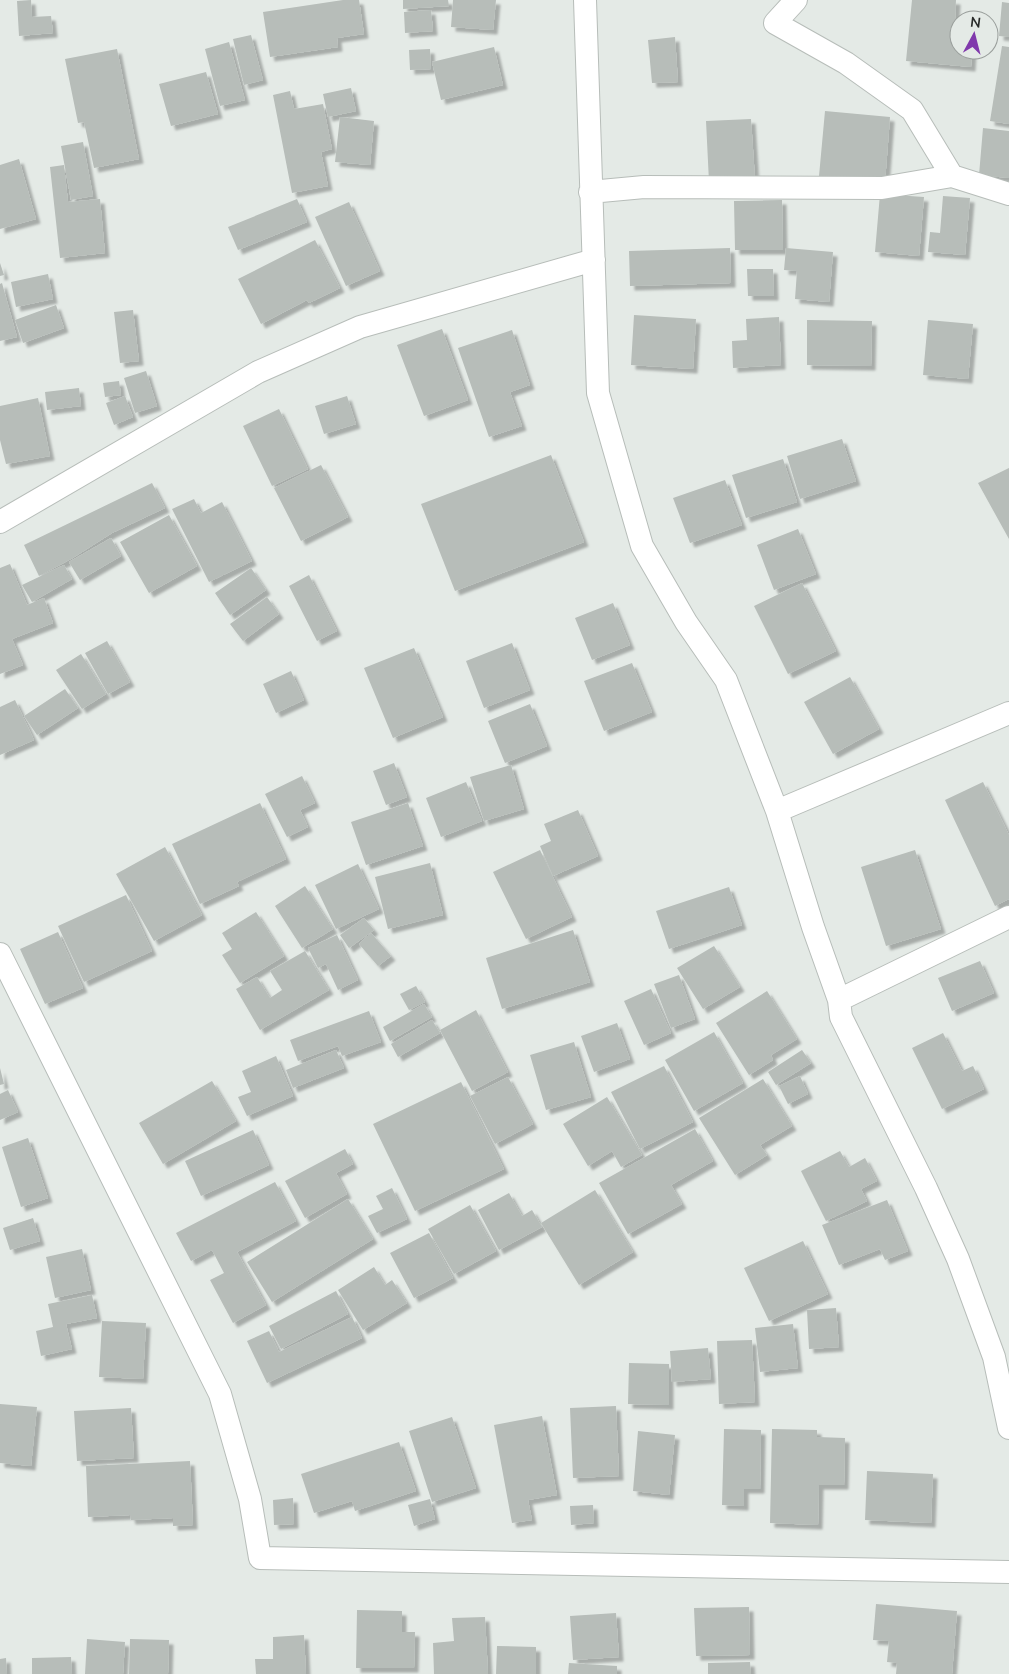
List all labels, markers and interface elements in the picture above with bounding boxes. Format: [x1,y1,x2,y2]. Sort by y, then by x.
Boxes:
north arrow [949,10,999,60]
text: N [969,13,982,32]

